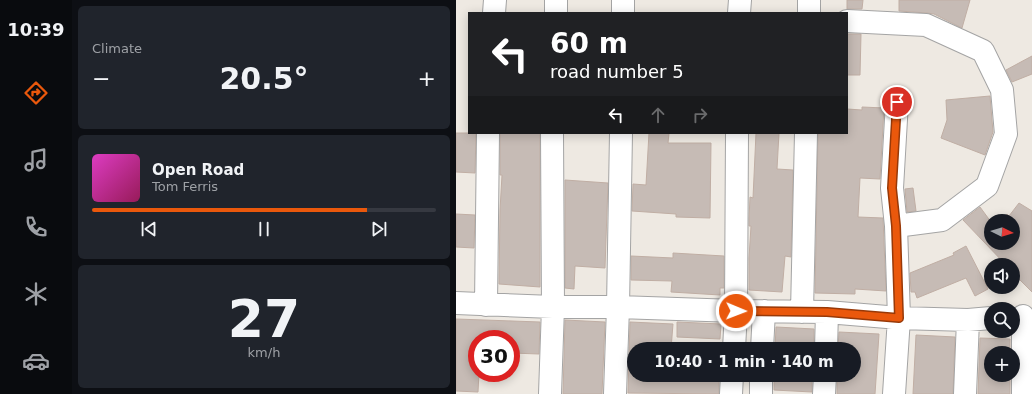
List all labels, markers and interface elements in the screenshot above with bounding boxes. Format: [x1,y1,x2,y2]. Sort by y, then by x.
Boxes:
text: 10:39 [7,19,65,40]
text: 60 m [550,27,628,60]
icon: left [484,28,536,80]
text: Climate [92,41,142,56]
text: 20.5° [219,61,309,96]
text: road number 5 [550,61,684,82]
text: − [92,66,110,91]
text: + [418,66,436,91]
icon: directions [22,79,50,107]
pin [880,85,914,119]
icon: arrive [886,91,908,113]
icon: left [605,104,627,126]
icon: ahead [647,104,669,126]
icon: right [689,104,711,126]
icon: music [22,146,50,174]
text: Open Road [152,161,244,179]
text: Tom Ferris [152,179,218,194]
icon: phone [22,213,50,241]
north arrow [984,214,1020,250]
map controls [984,214,1020,382]
icon: previous [138,218,160,240]
icon: pause [253,218,275,240]
icon: next [368,218,390,240]
button: sound [984,258,1020,294]
icon: climate [22,280,50,308]
text: 27 [228,289,300,349]
position arrow [715,290,757,332]
button: search [984,302,1020,338]
speed limit sign: 30 [468,330,520,382]
text: km/h [248,345,280,360]
button: + [984,346,1020,382]
icon: car [22,347,50,375]
text: 10:40 · 1 min · 140 m [654,353,834,371]

